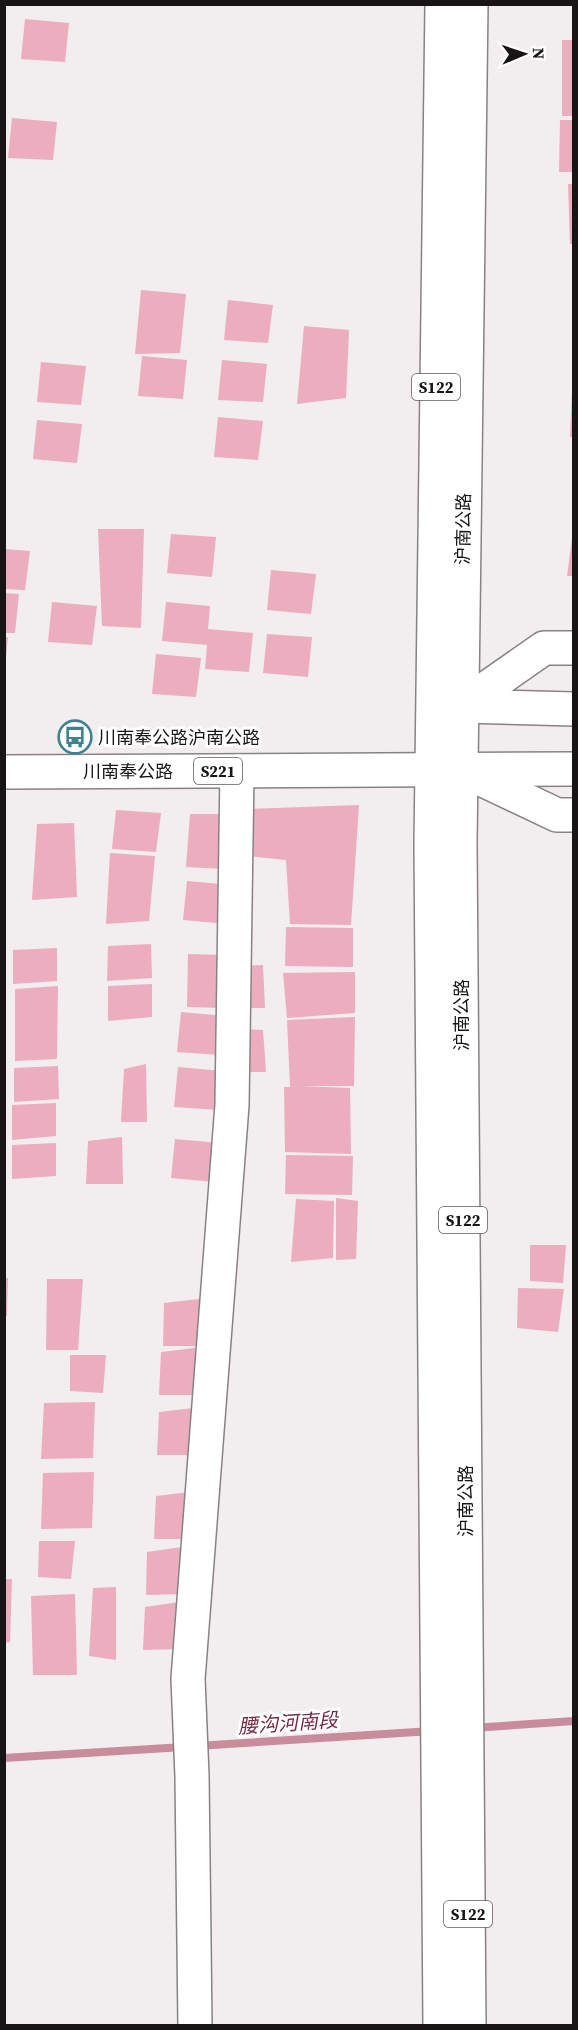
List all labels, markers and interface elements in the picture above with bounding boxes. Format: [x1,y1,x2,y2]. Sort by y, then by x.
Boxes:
north arrow [494,24,554,84]
text: N [528,47,550,60]
road number: S122 [412,374,460,400]
street label: 沪南公路 [450,493,476,565]
bus stop icon: 川南奉公路沪南公路 [57,719,93,755]
place label: 川南奉公路沪南公路 [98,725,260,750]
road number: S221 [194,758,242,784]
street label: 川南奉公路 [83,759,173,784]
street label: 沪南公路 [449,979,474,1051]
road number: S122 [439,1207,487,1233]
street label: 沪南公路 [453,1465,478,1537]
water label: 腰沟河南段 [237,1705,341,1740]
road number: S122 [444,1901,492,1927]

